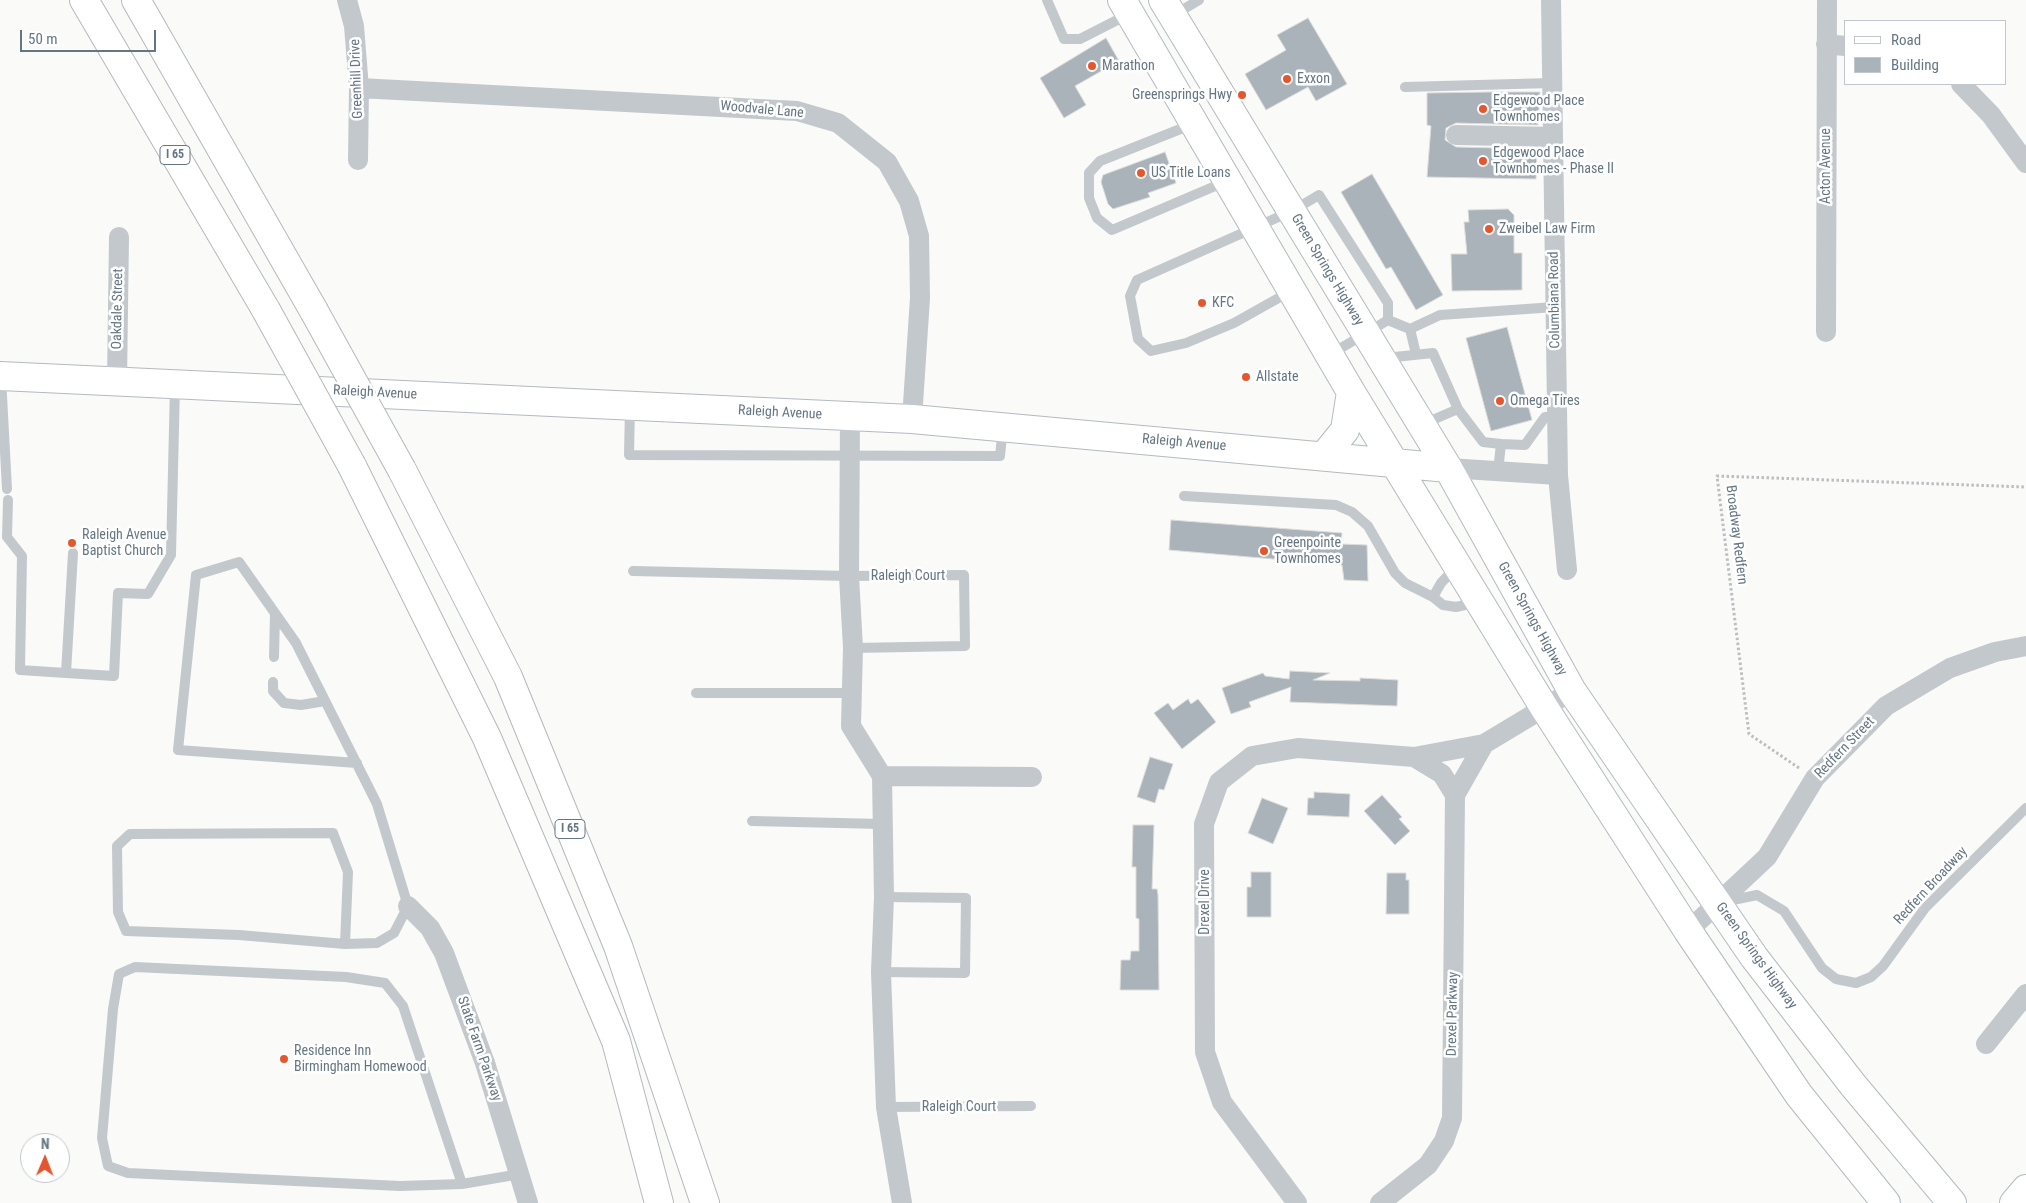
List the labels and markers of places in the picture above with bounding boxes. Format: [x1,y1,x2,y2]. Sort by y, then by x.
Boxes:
place label: Marathon [1102,58,1155,74]
marker: Marathon [1086,60,1098,72]
place label: Exxon [1297,71,1330,87]
marker: Exxon [1281,73,1293,85]
place label: Greensprings Hwy [1132,87,1232,103]
marker: Greensprings Hwy [1236,89,1248,101]
place label: Edgewood Place Townhomes [1493,93,1584,125]
marker: Edgewood Place Townhomes [1477,103,1489,115]
place label: Edgewood Place Townhomes - Phase II [1493,145,1614,178]
marker: Edgewood Place Townhomes - Phase II [1477,155,1489,167]
place label: US Title Loans [1151,165,1231,181]
marker: US Title Loans [1135,167,1147,179]
place label: Zweibel Law Firm [1499,221,1595,237]
marker: Zweibel Law Firm [1483,223,1495,235]
place label: KFC [1212,295,1234,311]
marker: KFC [1196,297,1208,309]
place label: Allstate [1256,369,1298,385]
marker: Allstate [1240,371,1252,383]
place label: Omega Tires [1510,393,1580,409]
marker: Omega Tires [1494,395,1506,407]
place label: Raleigh Avenue Baptist Church [82,527,166,560]
place label: Greenpointe Townhomes [1274,535,1341,568]
marker: Raleigh Avenue Baptist Church [66,537,78,549]
marker: Greenpointe Townhomes [1258,545,1270,557]
place label: Residence Inn Birmingham Homewood [294,1043,427,1076]
marker: Residence Inn Birmingham Homewood [278,1053,290,1065]

